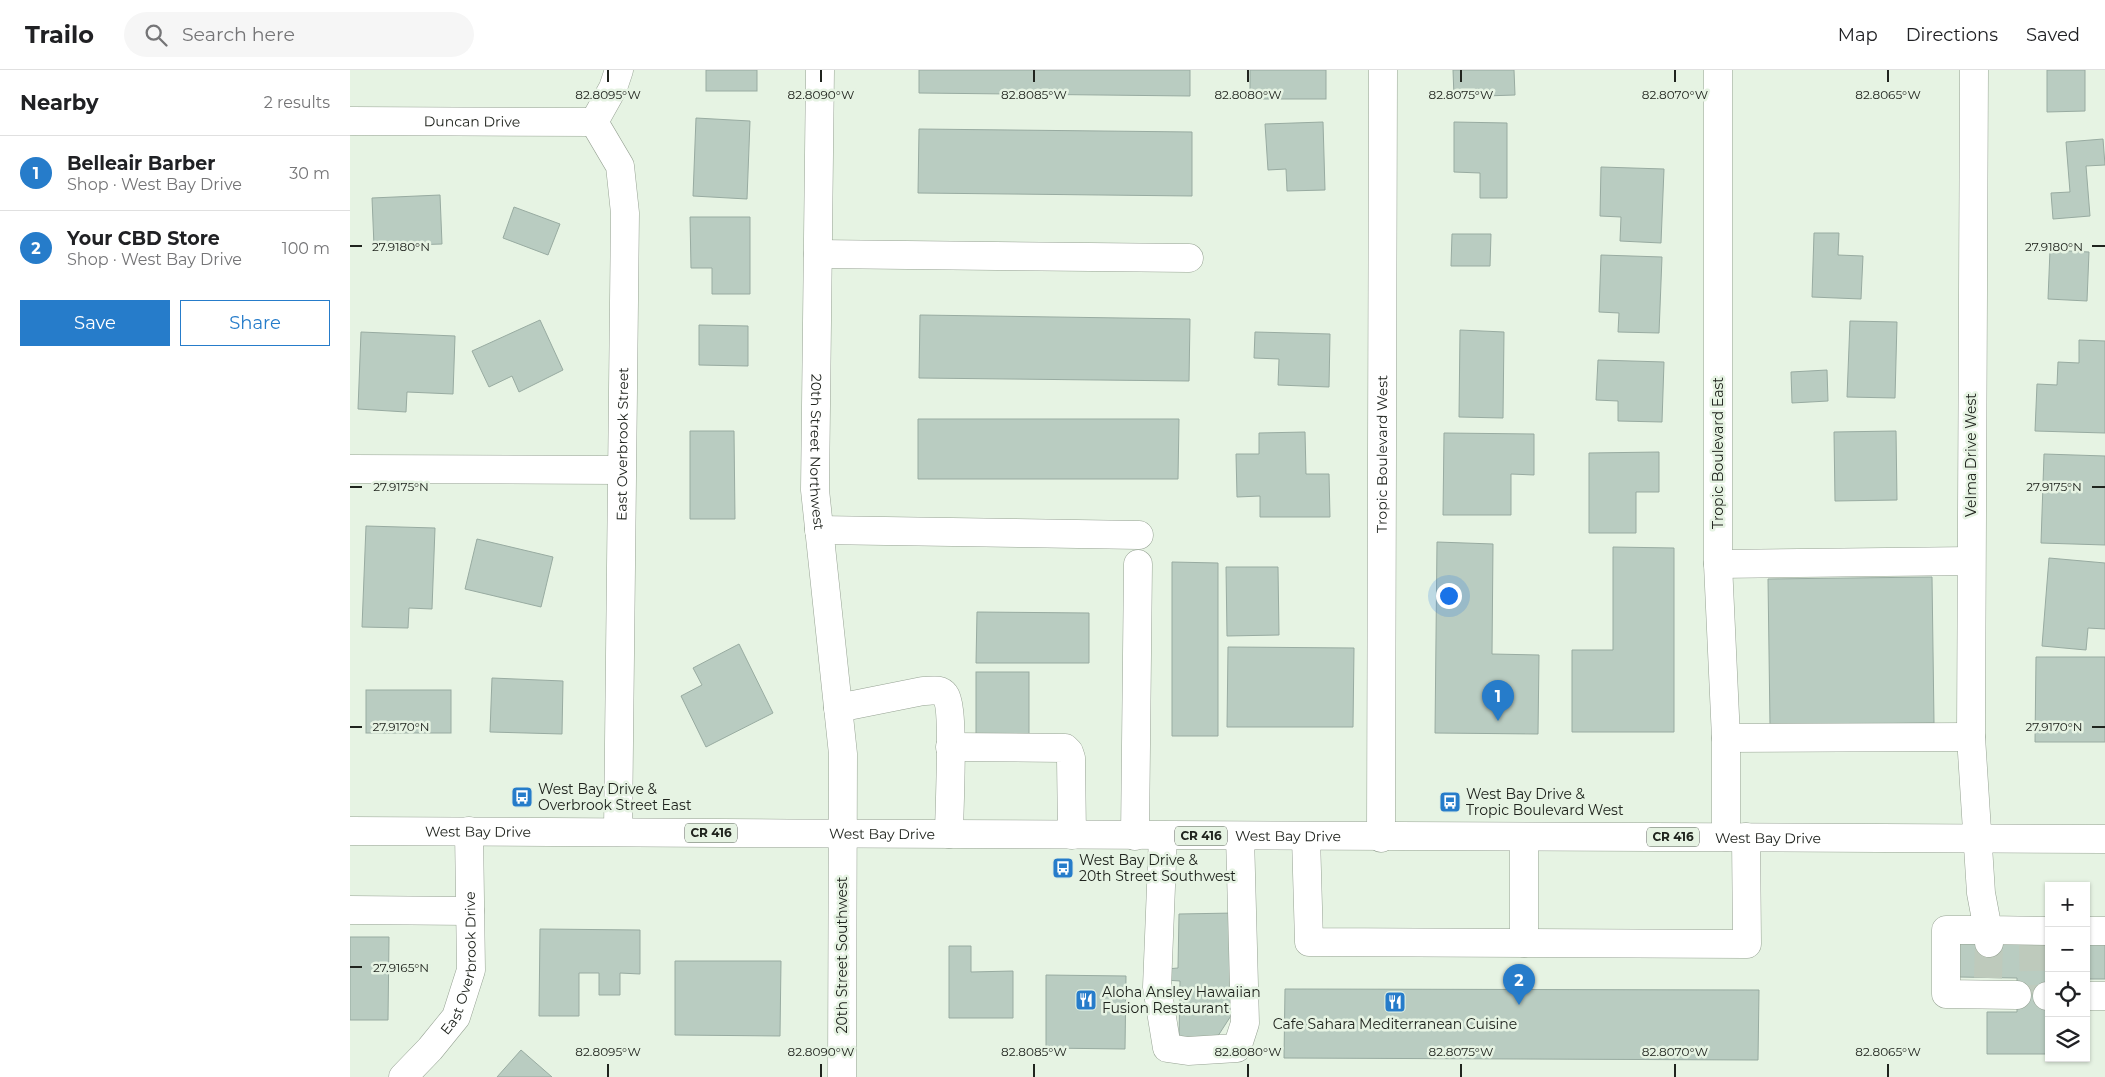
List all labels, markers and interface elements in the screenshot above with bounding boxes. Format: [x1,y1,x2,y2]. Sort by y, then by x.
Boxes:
search box [124,12,474,57]
text: Trailo [25,20,94,49]
icon: search [142,21,170,49]
text: Search here [182,23,295,46]
text: Map [1838,24,1878,46]
text: Directions [1906,24,1998,46]
text: Saved [2026,24,2080,46]
text: 82.8095°W [575,87,641,102]
text: 82.8090°W [788,87,854,102]
text: 82.8085°W [1001,87,1067,102]
text: 82.8080°W [1214,87,1282,102]
text: 82.8075°W [1429,87,1493,102]
text: 82.8070°W [1642,87,1708,102]
text: 82.8065°W [1855,87,1921,102]
text: Nearby [20,90,99,115]
text: 2 results [264,93,330,112]
street label: Duncan Drive [424,112,520,131]
text: Belleair Barber [67,152,215,175]
text: 1 [33,164,39,183]
text: 30 m [289,164,330,183]
text: Shop · West Bay Drive [67,175,242,194]
text: Your CBD Store [67,227,220,250]
text: 2 [31,239,41,258]
text: 100 m [282,239,330,258]
text: 27.9180°N [372,239,430,254]
text: 27.9180°N [2025,239,2083,254]
text: Shop · West Bay Drive [67,250,242,269]
button: Save [20,300,170,346]
button: Share [180,300,330,346]
street label: East Overbrook Street [613,367,632,521]
street label: 20th Street Northwest [806,374,828,531]
street label: Tropic Boulevard West [1373,375,1391,533]
street label: Tropic Boulevard East [1709,377,1727,529]
street label: Velma Drive West [1962,393,1980,517]
text: 27.9175°N [373,479,429,494]
text: 27.9175°N [2026,479,2082,494]
your location [1436,583,1462,609]
pin: 1 [1482,680,1514,721]
text: 27.9170°N [373,719,430,734]
text: 27.9170°N [2026,719,2083,734]
place label: West Bay Drive & Overbrook Street East [538,780,692,814]
bus stop icon: West Bay Drive & Overbrook Street East [510,785,534,809]
place label: West Bay Drive & Tropic Boulevard West [1466,785,1624,819]
bus stop icon: West Bay Drive & Tropic Boulevard West [1438,790,1462,814]
street label: West Bay Drive [425,822,531,841]
road number: CR 416 [685,824,737,842]
street label: West Bay Drive [829,825,935,843]
road number: CR 416 [1175,826,1227,846]
street label: West Bay Drive [1235,827,1341,845]
road number: CR 416 [1647,828,1699,846]
street label: West Bay Drive [1715,829,1821,847]
place label: West Bay Drive & 20th Street Southwest [1079,851,1236,885]
bus stop icon: West Bay Drive & 20th Street Southwest [1051,856,1075,880]
street label: 20th Street Southwest [833,876,851,1034]
map controls [2045,882,2090,1062]
button: + [2045,882,2090,927]
street label: East Overbrook Drive [436,891,480,1038]
button: − [2045,927,2090,972]
text: 27.9165°N [373,960,429,975]
pin: 2 [1503,964,1535,1005]
button: locate [2045,972,2090,1017]
place label: Aloha Ansley Hawaiian Fusion Restaurant [1102,983,1261,1017]
restaurant icon: Aloha Ansley Hawaiian Fusion Restaurant [1074,988,1098,1012]
restaurant icon: Cafe Sahara Mediterranean Cuisine [1383,990,1407,1014]
place label: Cafe Sahara Mediterranean Cuisine [1273,1015,1517,1033]
button: layers [2045,1017,2090,1062]
text: 82.8095°W [575,1044,641,1059]
text: 82.8090°W [788,1044,854,1059]
text: 82.8085°W [1001,1044,1067,1059]
text: 82.8080°W [1214,1044,1282,1059]
text: 82.8075°W [1429,1044,1493,1059]
text: 82.8070°W [1642,1044,1708,1059]
text: 82.8065°W [1855,1044,1921,1059]

